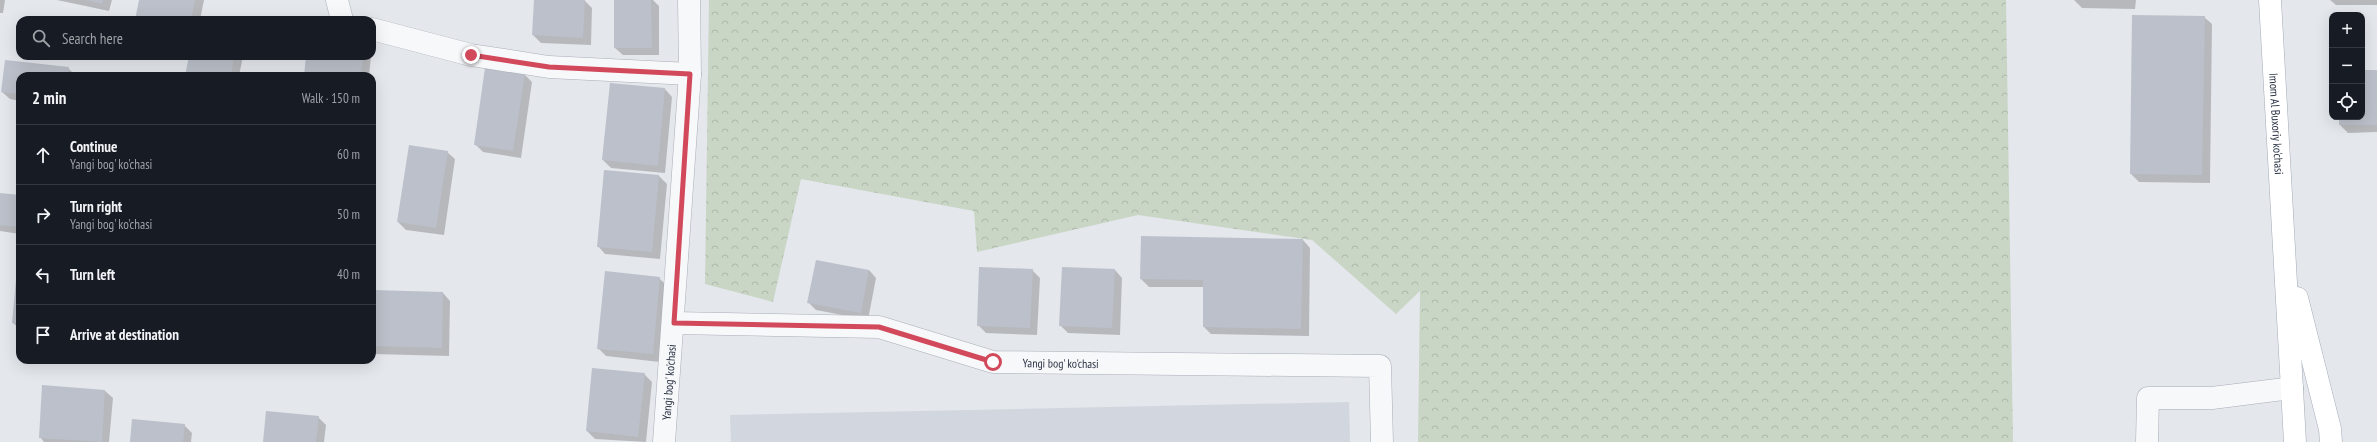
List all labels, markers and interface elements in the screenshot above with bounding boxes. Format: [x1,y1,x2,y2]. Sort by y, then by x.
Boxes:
map controls [2329,12,2365,120]
button: + [2329,12,2365,48]
search box [16,16,376,60]
icon: search [30,27,52,49]
text: Search here [62,29,123,48]
route end [462,46,480,64]
button: − [2329,48,2365,84]
street label: Imom Al Buxoriy ko'chasi [2267,73,2287,175]
button: locate [2329,84,2365,120]
text: 2 min [32,87,66,109]
text: Walk · 150 m [302,90,360,107]
text: Continue [70,137,117,156]
icon: ahead [32,144,54,166]
text: 60 m [337,146,360,163]
text: Yangi bog' ko'chasi [70,156,152,173]
text: Turn right [70,197,122,216]
icon: right [32,204,54,226]
text: 50 m [337,206,360,223]
text: Yangi bog' ko'chasi [70,216,152,233]
icon: left [32,264,54,286]
text: Turn left [70,265,115,284]
text: 40 m [337,266,360,283]
icon: arrive [32,324,54,346]
text: Arrive at destination [70,325,179,344]
street label: Yangi bog' ko'chasi [658,344,678,421]
route start [984,353,1002,371]
street label: Yangi bog' ko'chasi [1023,355,1099,371]

